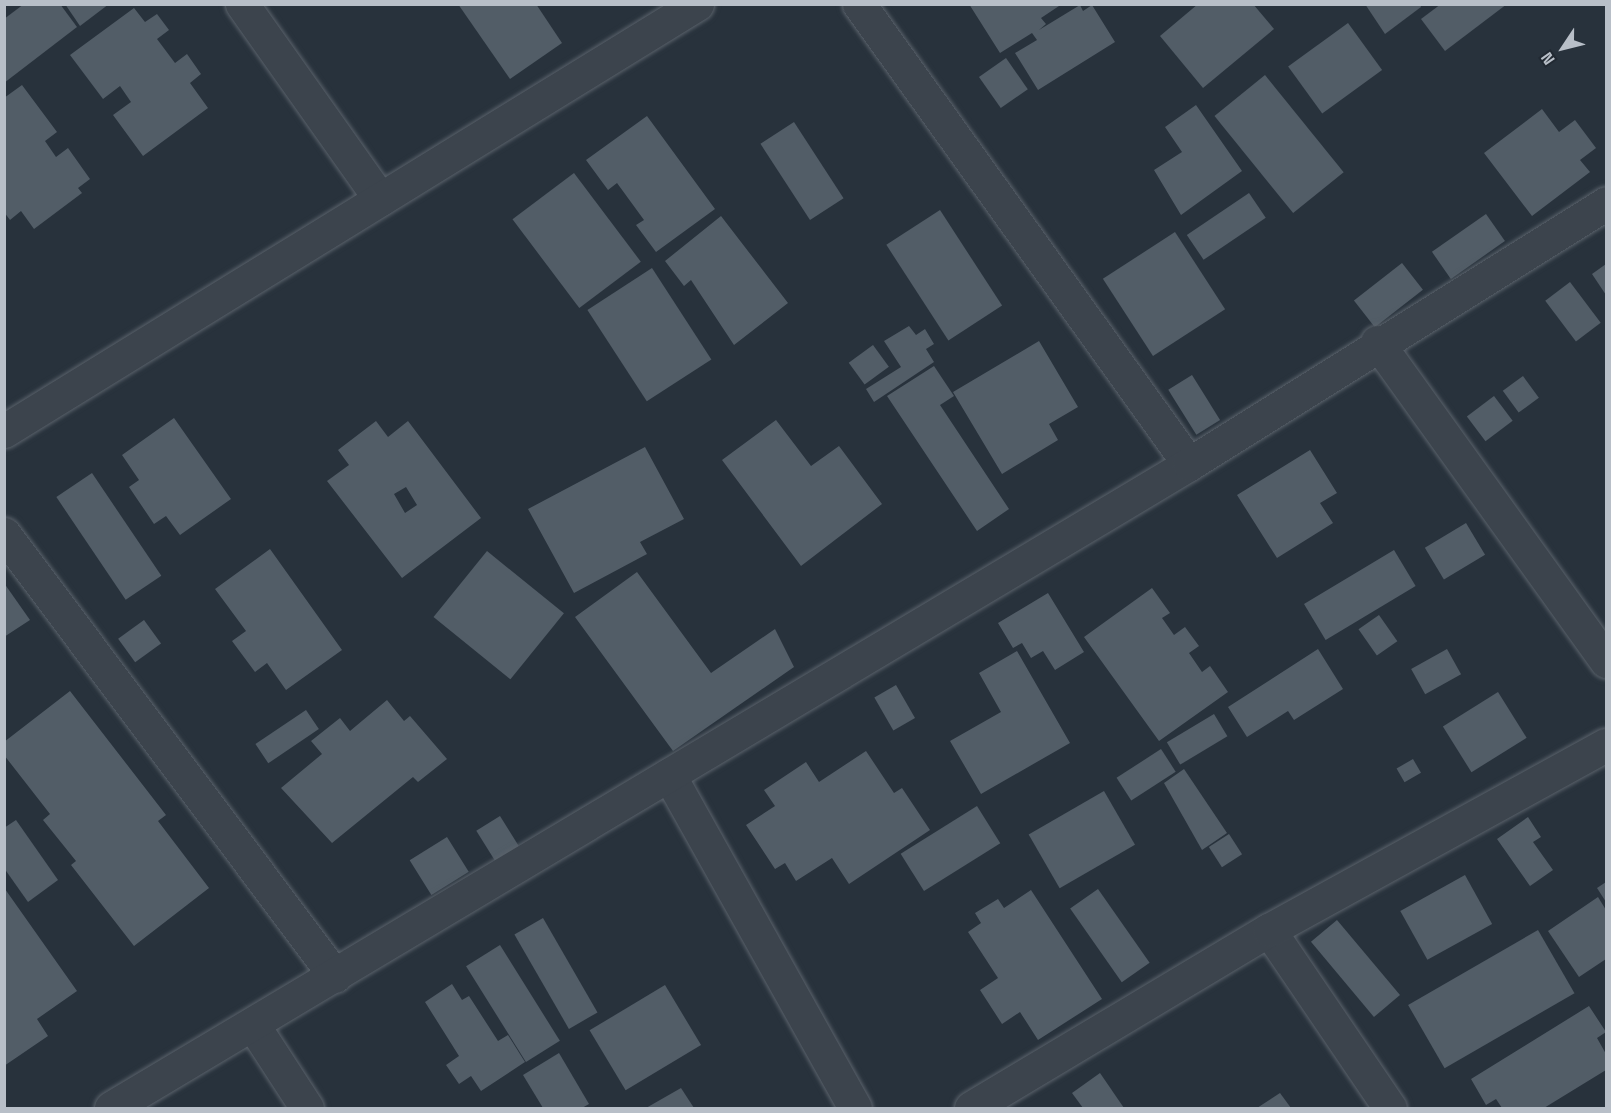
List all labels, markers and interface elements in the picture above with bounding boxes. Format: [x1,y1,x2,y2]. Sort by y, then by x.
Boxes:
north arrow [1533,18,1593,78]
text: N [1536,48,1560,69]

